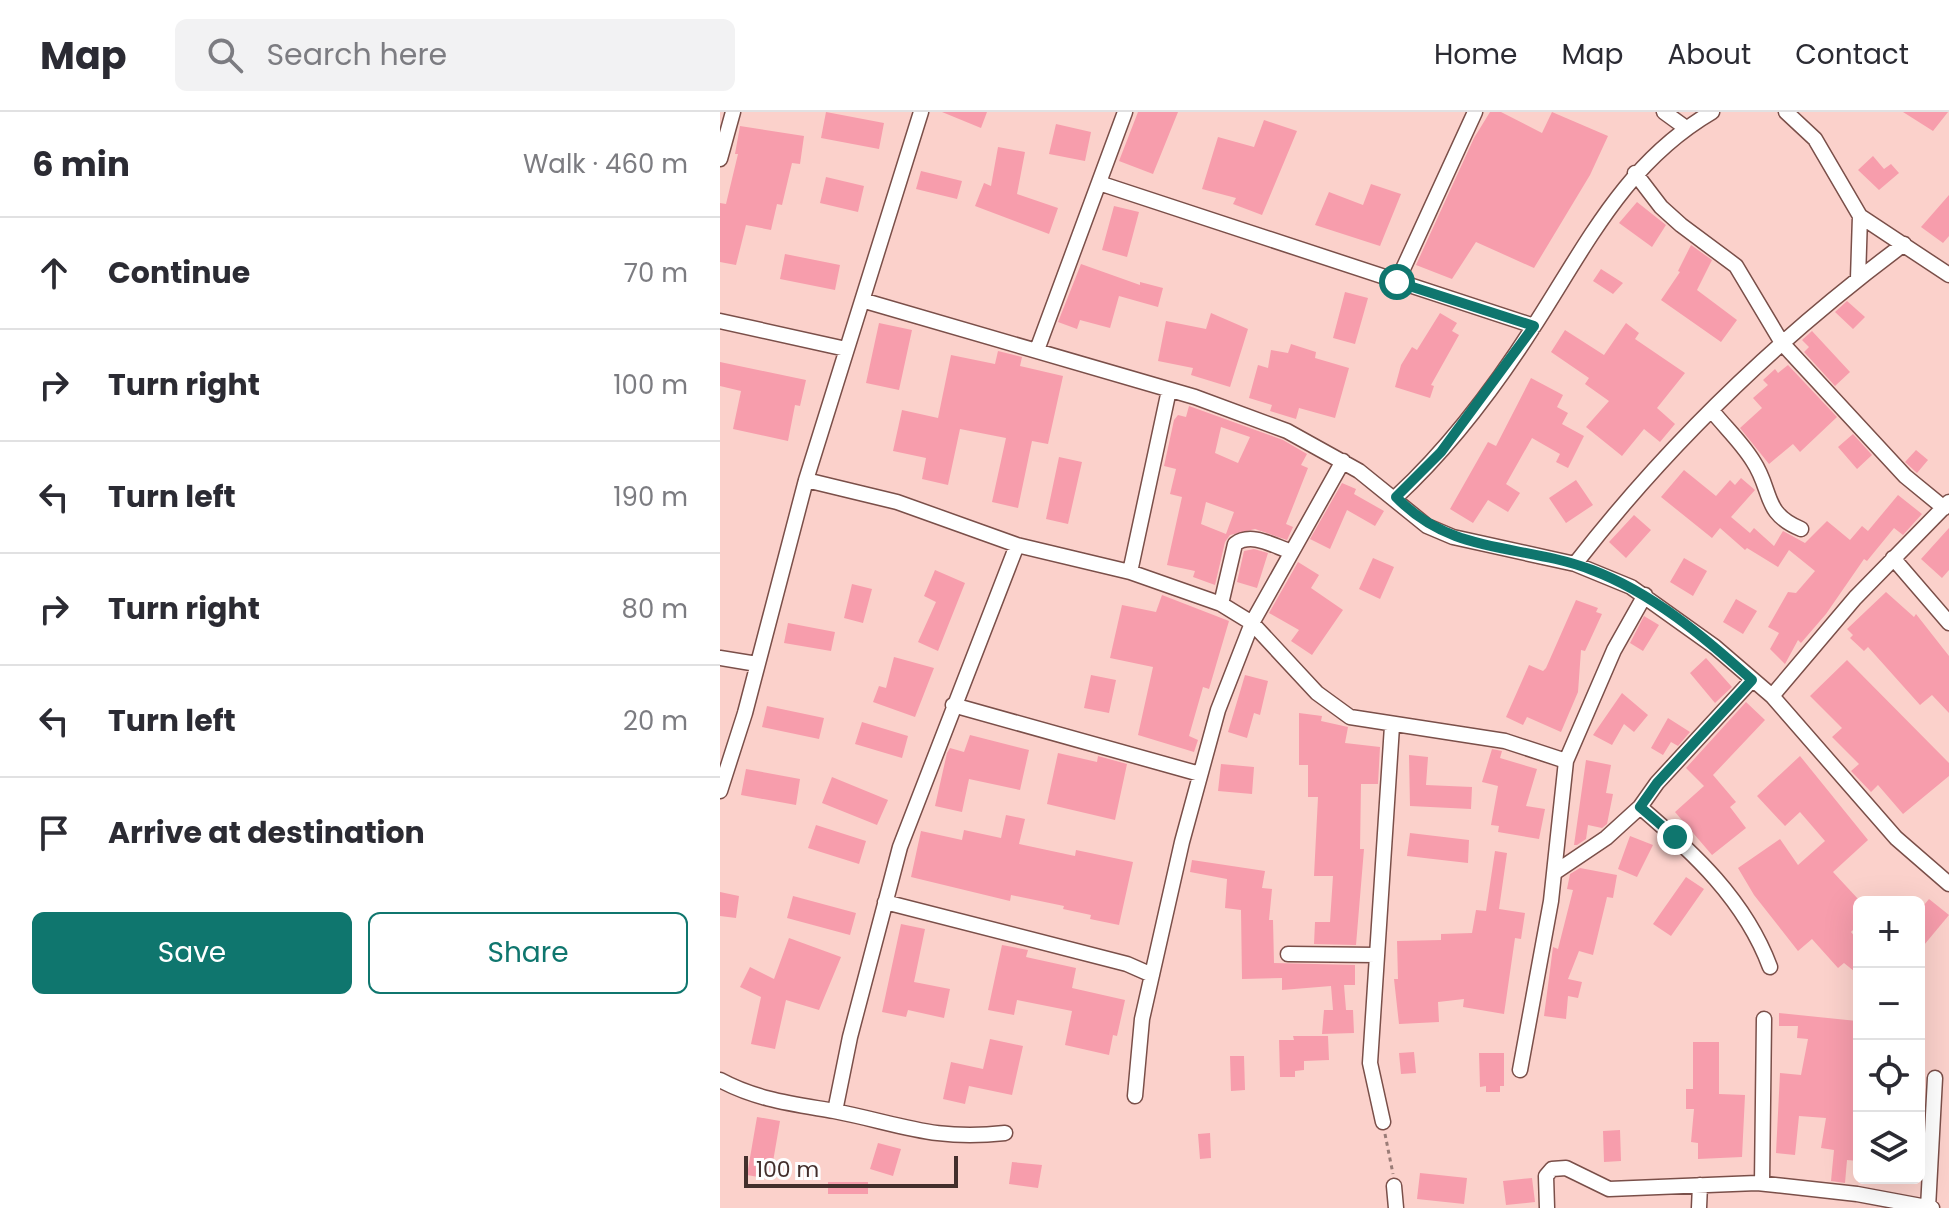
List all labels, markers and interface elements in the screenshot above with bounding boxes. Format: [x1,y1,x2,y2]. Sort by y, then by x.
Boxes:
search box [175,19,735,91]
text: Map [40,29,127,82]
icon: search [203,33,247,77]
text: Search here [267,33,447,76]
text: Home [1434,35,1517,74]
text: Map [1561,35,1623,74]
text: About [1667,35,1751,74]
text: Contact [1795,35,1909,74]
text: 6 min [32,140,130,188]
text: Walk · 460 m [523,146,688,182]
icon: ahead [32,251,76,295]
text: Continue [108,251,250,294]
text: 70 m [624,255,688,291]
route start [1379,264,1415,300]
icon: right [32,363,76,407]
text: Turn right [108,363,260,406]
text: 100 m [613,367,688,403]
icon: left [32,475,76,519]
text: Turn left [108,475,236,518]
text: 190 m [613,479,688,515]
icon: right [32,587,76,631]
text: Turn right [108,587,260,630]
text: 80 m [622,591,688,627]
icon: left [32,699,76,743]
text: Turn left [108,699,236,742]
text: 20 m [623,703,688,739]
icon: arrive [32,811,76,855]
text: Arrive at destination [108,811,425,854]
route end [1657,819,1693,855]
map controls [1853,896,1925,1184]
button: + [1853,896,1925,968]
button: Save [32,912,352,994]
button: Share [368,912,688,994]
button: − [1853,968,1925,1040]
button: locate [1853,1040,1925,1112]
button: layers [1853,1112,1925,1184]
scale bar [744,1152,958,1188]
text: 100 m [756,1154,819,1185]

